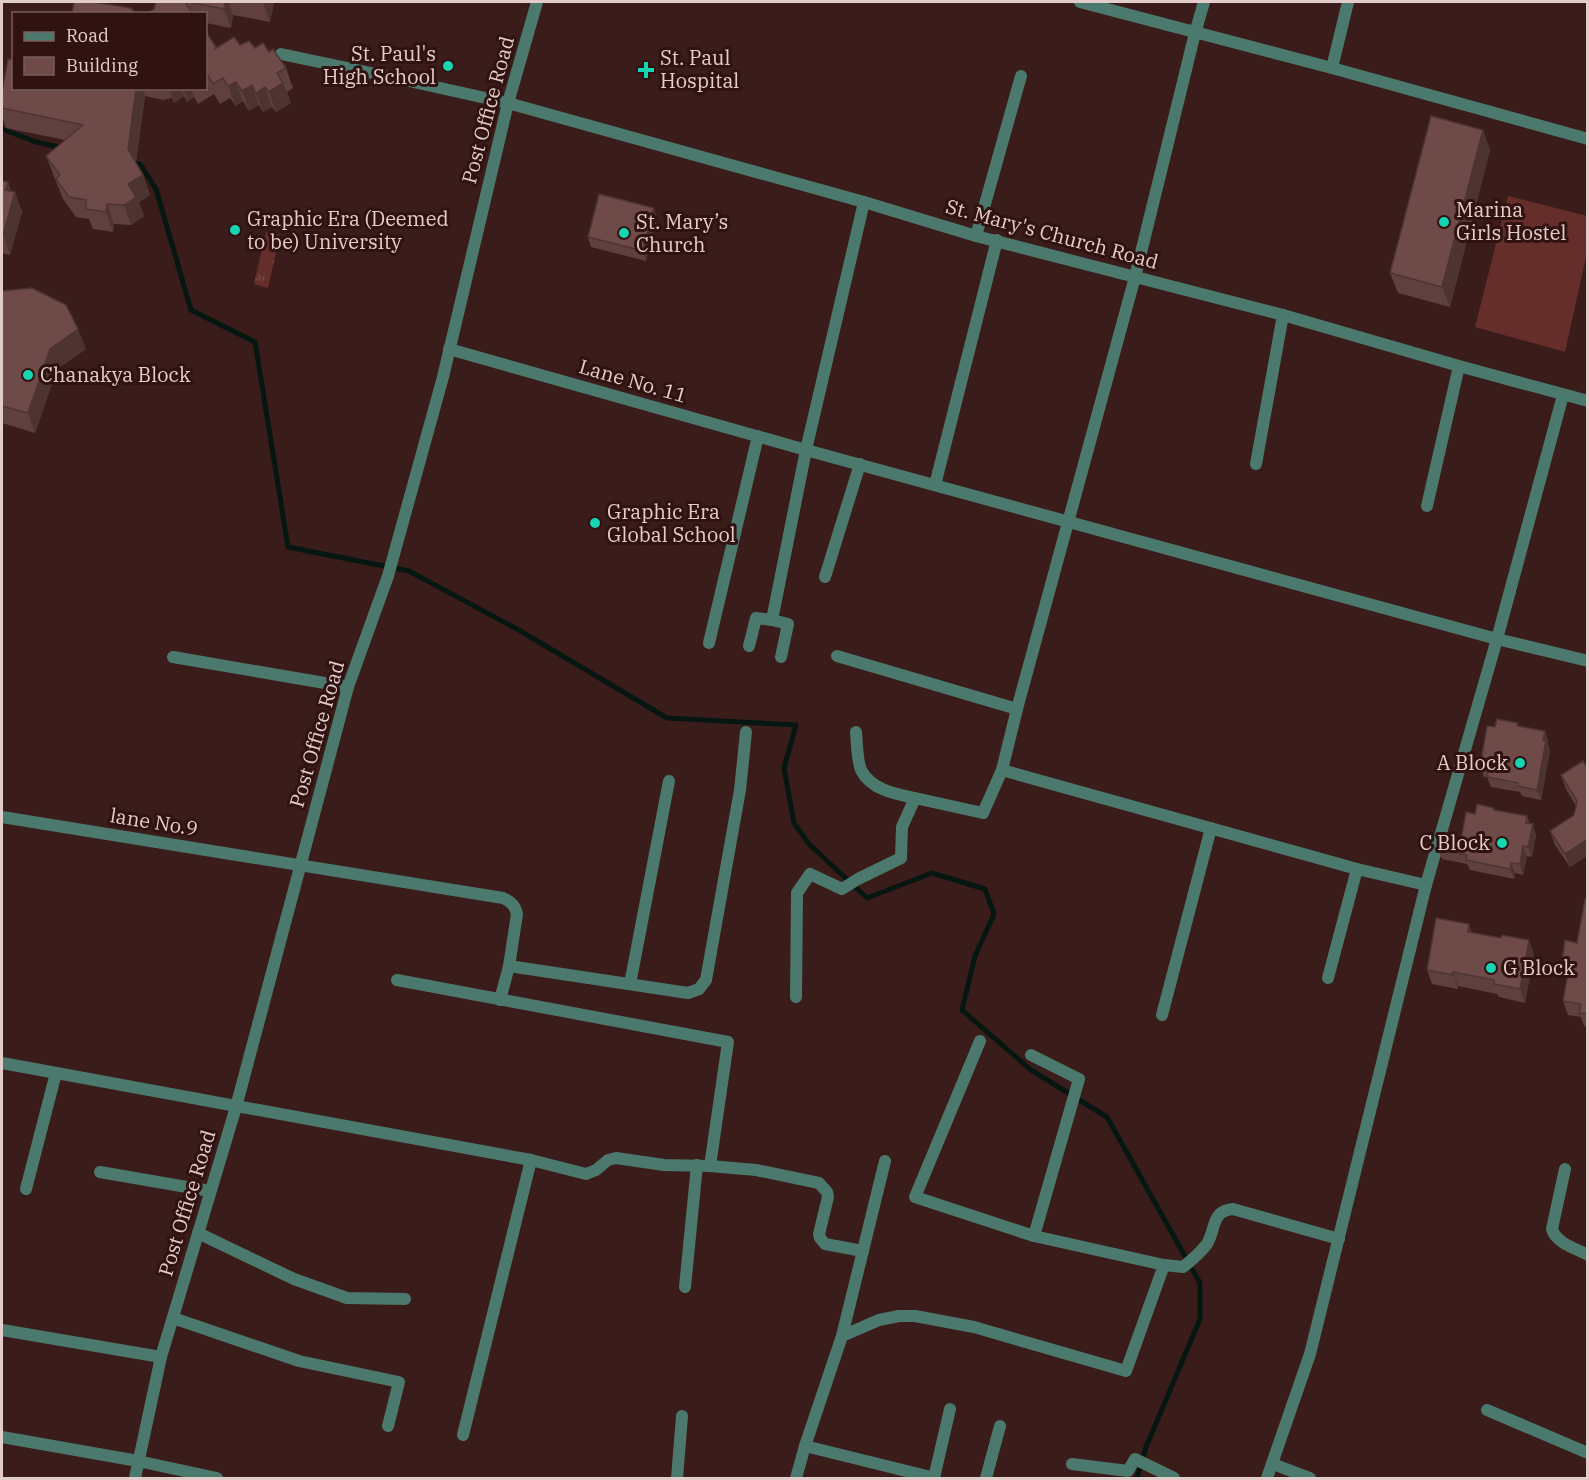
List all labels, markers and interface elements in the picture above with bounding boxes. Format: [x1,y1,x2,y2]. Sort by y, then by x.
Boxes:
legend [12,12,207,90]
text: Road [66,24,109,47]
street label: Post Office Road [455,33,520,187]
place label: St. Paul's High School [323,40,436,90]
place label: St. Paul Hospital [660,44,739,94]
text: Building [66,54,138,77]
marker: St. Paul's High School [441,59,455,73]
marker: St. Paul Hospital [637,61,655,79]
street label: St. Mary's Church Road [943,192,1161,275]
place label: Marina Girls Hostel [1456,196,1566,246]
place label: Graphic Era (Deemed to be) University [247,205,449,255]
place label: St. Mary’s Church [636,208,728,258]
marker: Marina Girls Hostel [1437,215,1451,229]
marker: Graphic Era (Deemed to be) University [228,223,242,237]
marker: St. Mary’s Church [617,226,631,240]
street label: Lane No. 11 [576,352,690,409]
place label: Chanakya Block [40,361,191,388]
marker: Chanakya Block [21,368,35,382]
place label: Graphic Era Global School [607,498,736,548]
marker: Graphic Era Global School [588,516,602,530]
street label: Post Office Road [283,657,350,810]
place label: A Block [1437,749,1508,776]
marker: A Block [1513,756,1527,770]
street label: lane No.9 [108,801,200,842]
place label: C Block [1420,829,1490,856]
marker: C Block [1495,836,1509,850]
place label: G Block [1503,954,1575,981]
marker: G Block [1484,961,1498,975]
street label: Post Office Road [151,1126,222,1279]

